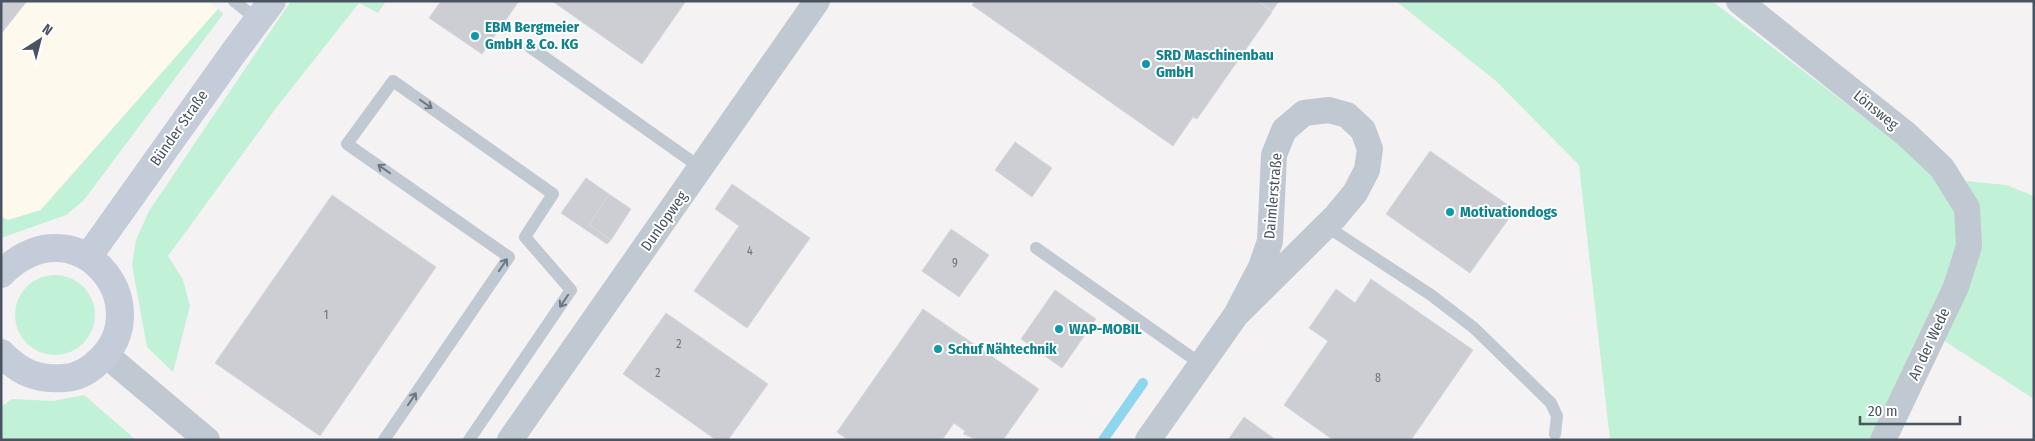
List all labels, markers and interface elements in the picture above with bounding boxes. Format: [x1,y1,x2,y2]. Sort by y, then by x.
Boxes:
north arrow [15,15,65,65]
place label: EBM Bergmeier GmbH & Co. KG [485,18,580,53]
text: N [39,21,56,39]
marker: EBM Bergmeier GmbH & Co. KG [469,30,481,42]
place label: SRD Maschinenbau GmbH [1156,46,1274,81]
marker: SRD Maschinenbau GmbH [1140,58,1152,70]
street label: Lönsweg [1850,86,1902,134]
street label: Bünder Straße [146,87,212,169]
one-way arrow [419,99,433,109]
street label: Daimlerstraße [1260,152,1286,240]
one-way arrow [377,164,391,174]
street label: Dunlopweg [637,188,691,254]
place label: Motivationdogs [1460,203,1558,221]
marker: Motivationdogs [1444,206,1456,218]
house number: 4 [747,244,753,258]
house number: 9 [952,256,958,270]
one-way arrow [498,258,508,272]
one-way arrow [559,294,569,308]
street label: An der Wede [1904,305,1954,383]
house number: 1 [324,308,328,322]
place label: WAP-MOBIL [1069,320,1142,338]
marker: WAP-MOBIL [1053,323,1065,335]
house number: 2 [676,337,682,351]
place label: Schuf Nähtechnik [948,340,1057,358]
marker: Schuf Nähtechnik [932,343,944,355]
house number: 2 [655,366,661,380]
house number: 8 [1375,371,1381,385]
one-way arrow [407,393,417,407]
scale bar [1860,394,1960,426]
text: 20 m [1868,402,1898,420]

